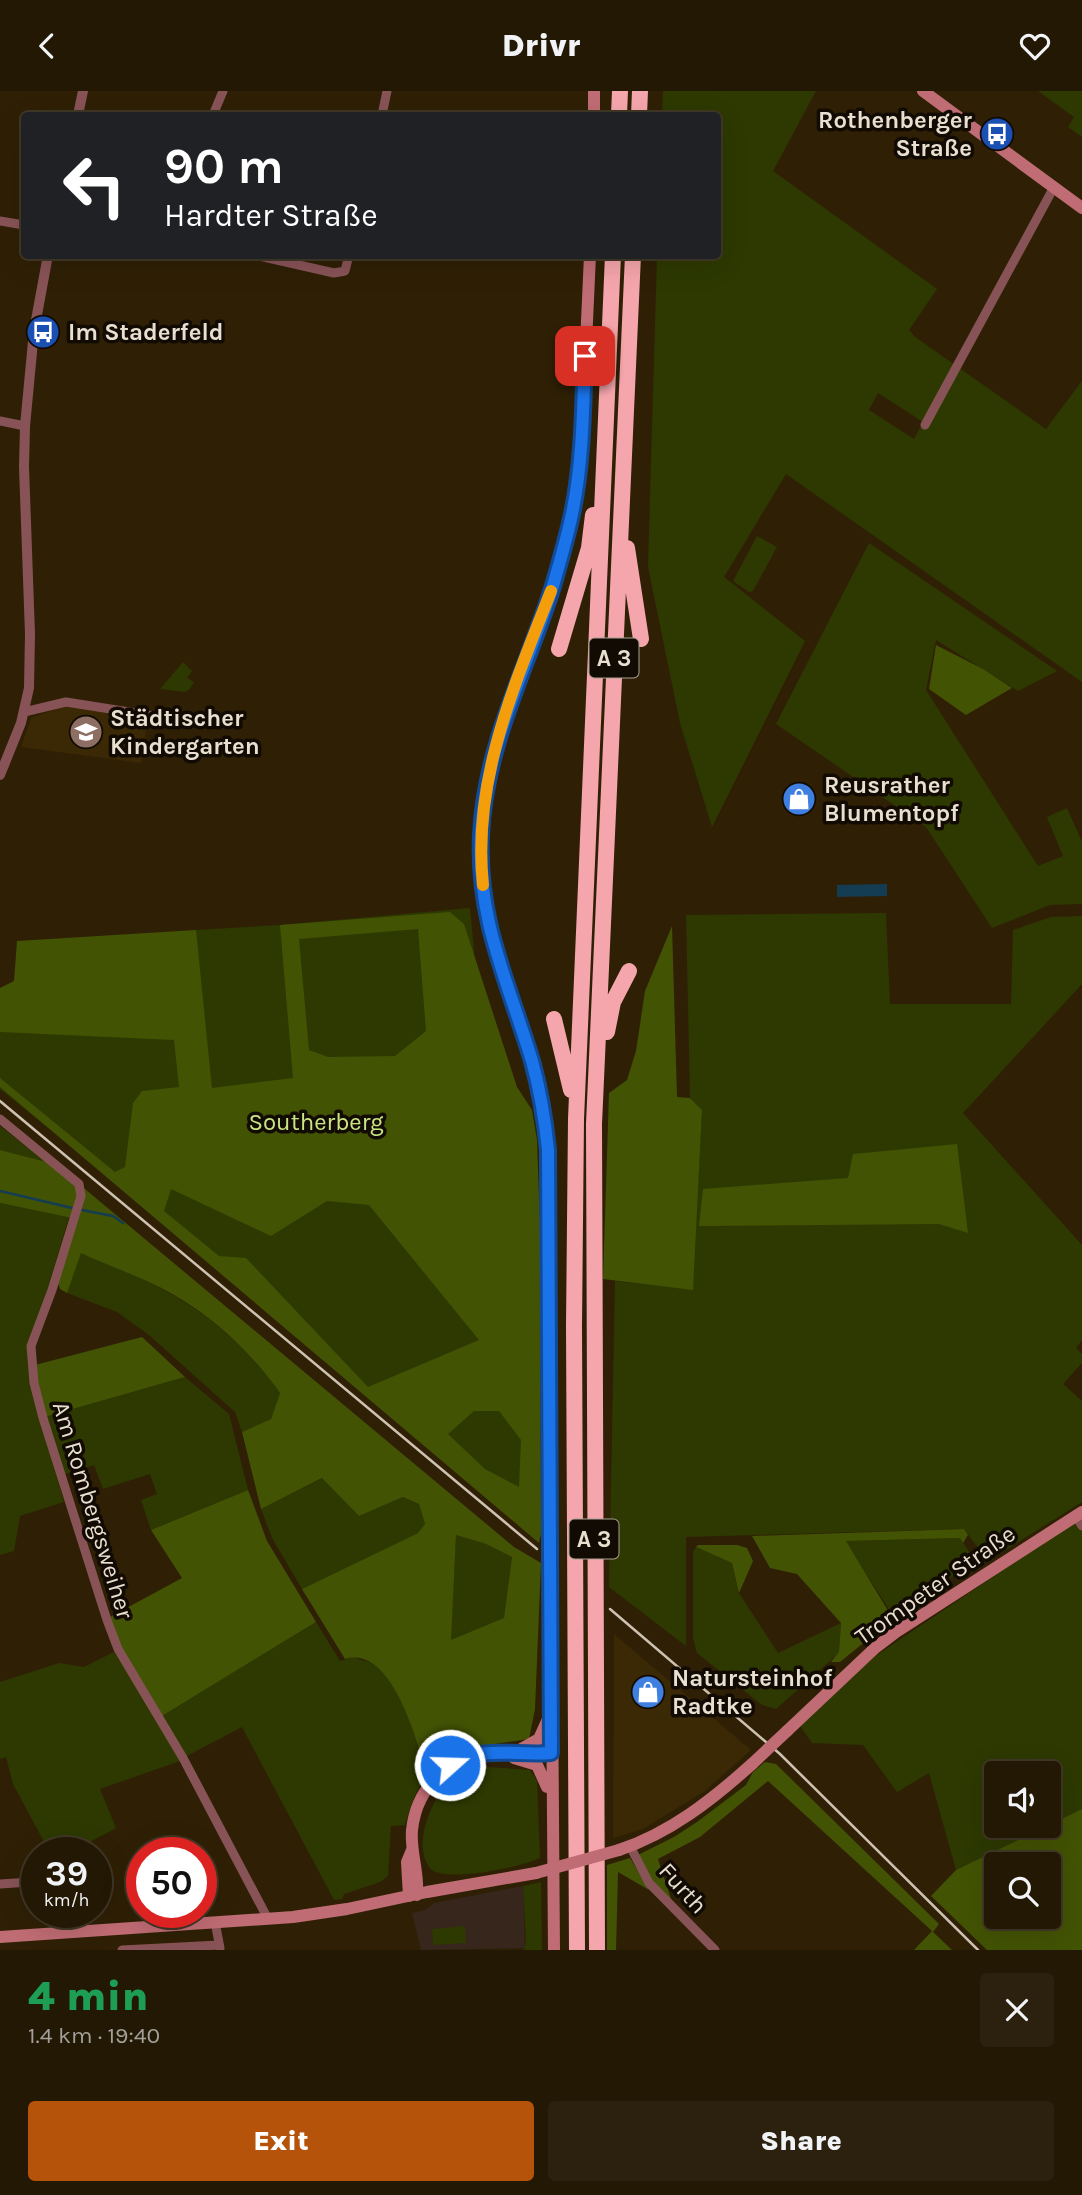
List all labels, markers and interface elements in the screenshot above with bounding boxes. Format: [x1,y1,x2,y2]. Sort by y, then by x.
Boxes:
icon: back [28,27,66,65]
text: Drivr [502,27,580,64]
icon: heart [1016,27,1054,65]
place label: Rothenberger Straße [818,106,973,162]
bus stop icon: Rothenberger Straße [978,115,1016,153]
text: 90 m [164,138,284,195]
icon: left [49,140,140,231]
text: Hardter Straße [164,197,378,234]
bus stop icon: Im Staderfeld [24,313,62,351]
place label: Im Staderfeld [68,318,223,346]
pin [555,326,615,386]
icon: arrive [566,337,604,375]
road number: A 3 [590,639,638,677]
place label: Städtischer Kindergarten [110,704,260,760]
school or university icon: Städtischer Kindergarten [67,713,105,751]
place label: Reusrather Blumentopf [824,771,959,827]
shop icon: Reusrather Blumentopf [780,780,818,818]
park label: Southerberg [248,1108,384,1136]
street label: Am Rombergsweiher [47,1398,139,1622]
road number: A 3 [570,1519,618,1559]
street label: Trompeter Straße [850,1519,1020,1651]
place label: Natursteinhof Radtke [672,1664,832,1720]
shop icon: Natursteinhof Radtke [629,1673,667,1711]
position arrow [413,1728,487,1802]
map controls [984,1761,1061,1929]
button: sound [984,1761,1061,1838]
speed limit sign: 50 [126,1837,217,1928]
button: search [984,1852,1061,1929]
text: 39 [45,1853,88,1894]
street label: Furth [653,1857,713,1919]
text: km/h [44,1889,89,1911]
text: 4 min [28,1971,149,2021]
button: close [980,1973,1054,2047]
text: 1.4 km · 19:40 [28,2022,160,2049]
button: Exit [28,2101,534,2181]
button: Share [548,2101,1054,2181]

